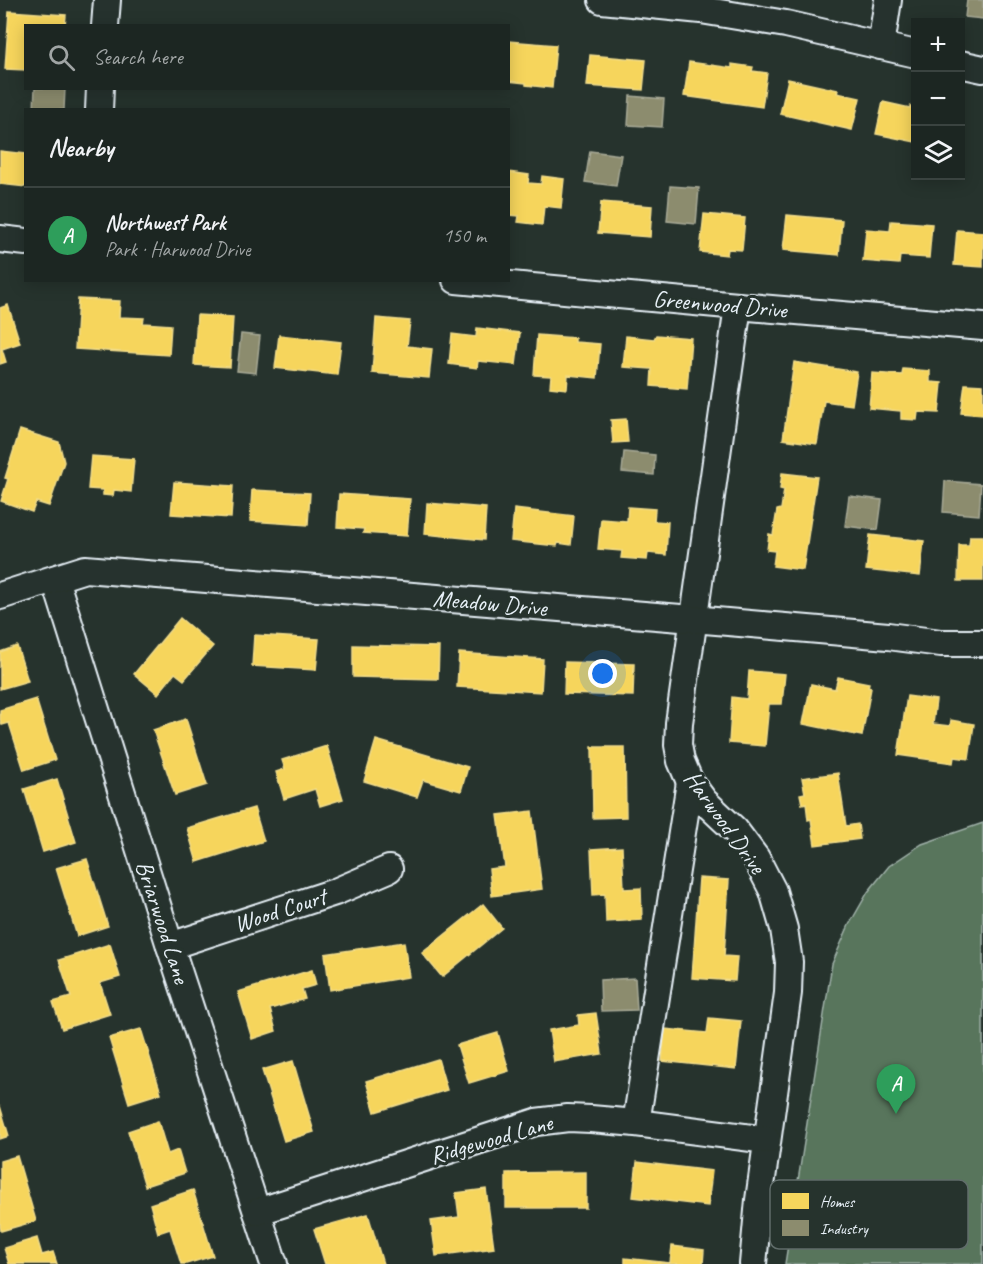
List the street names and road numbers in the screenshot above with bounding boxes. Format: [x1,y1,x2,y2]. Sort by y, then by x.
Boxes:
street label: Greenwood Drive [652,283,790,325]
street label: Meadow Drive [432,583,550,623]
street label: Harwood Drive [677,765,774,881]
street label: Briarwood Lane [129,857,198,989]
street label: Wood Court [230,880,333,939]
street label: Ridgewood Lane [426,1107,558,1171]

